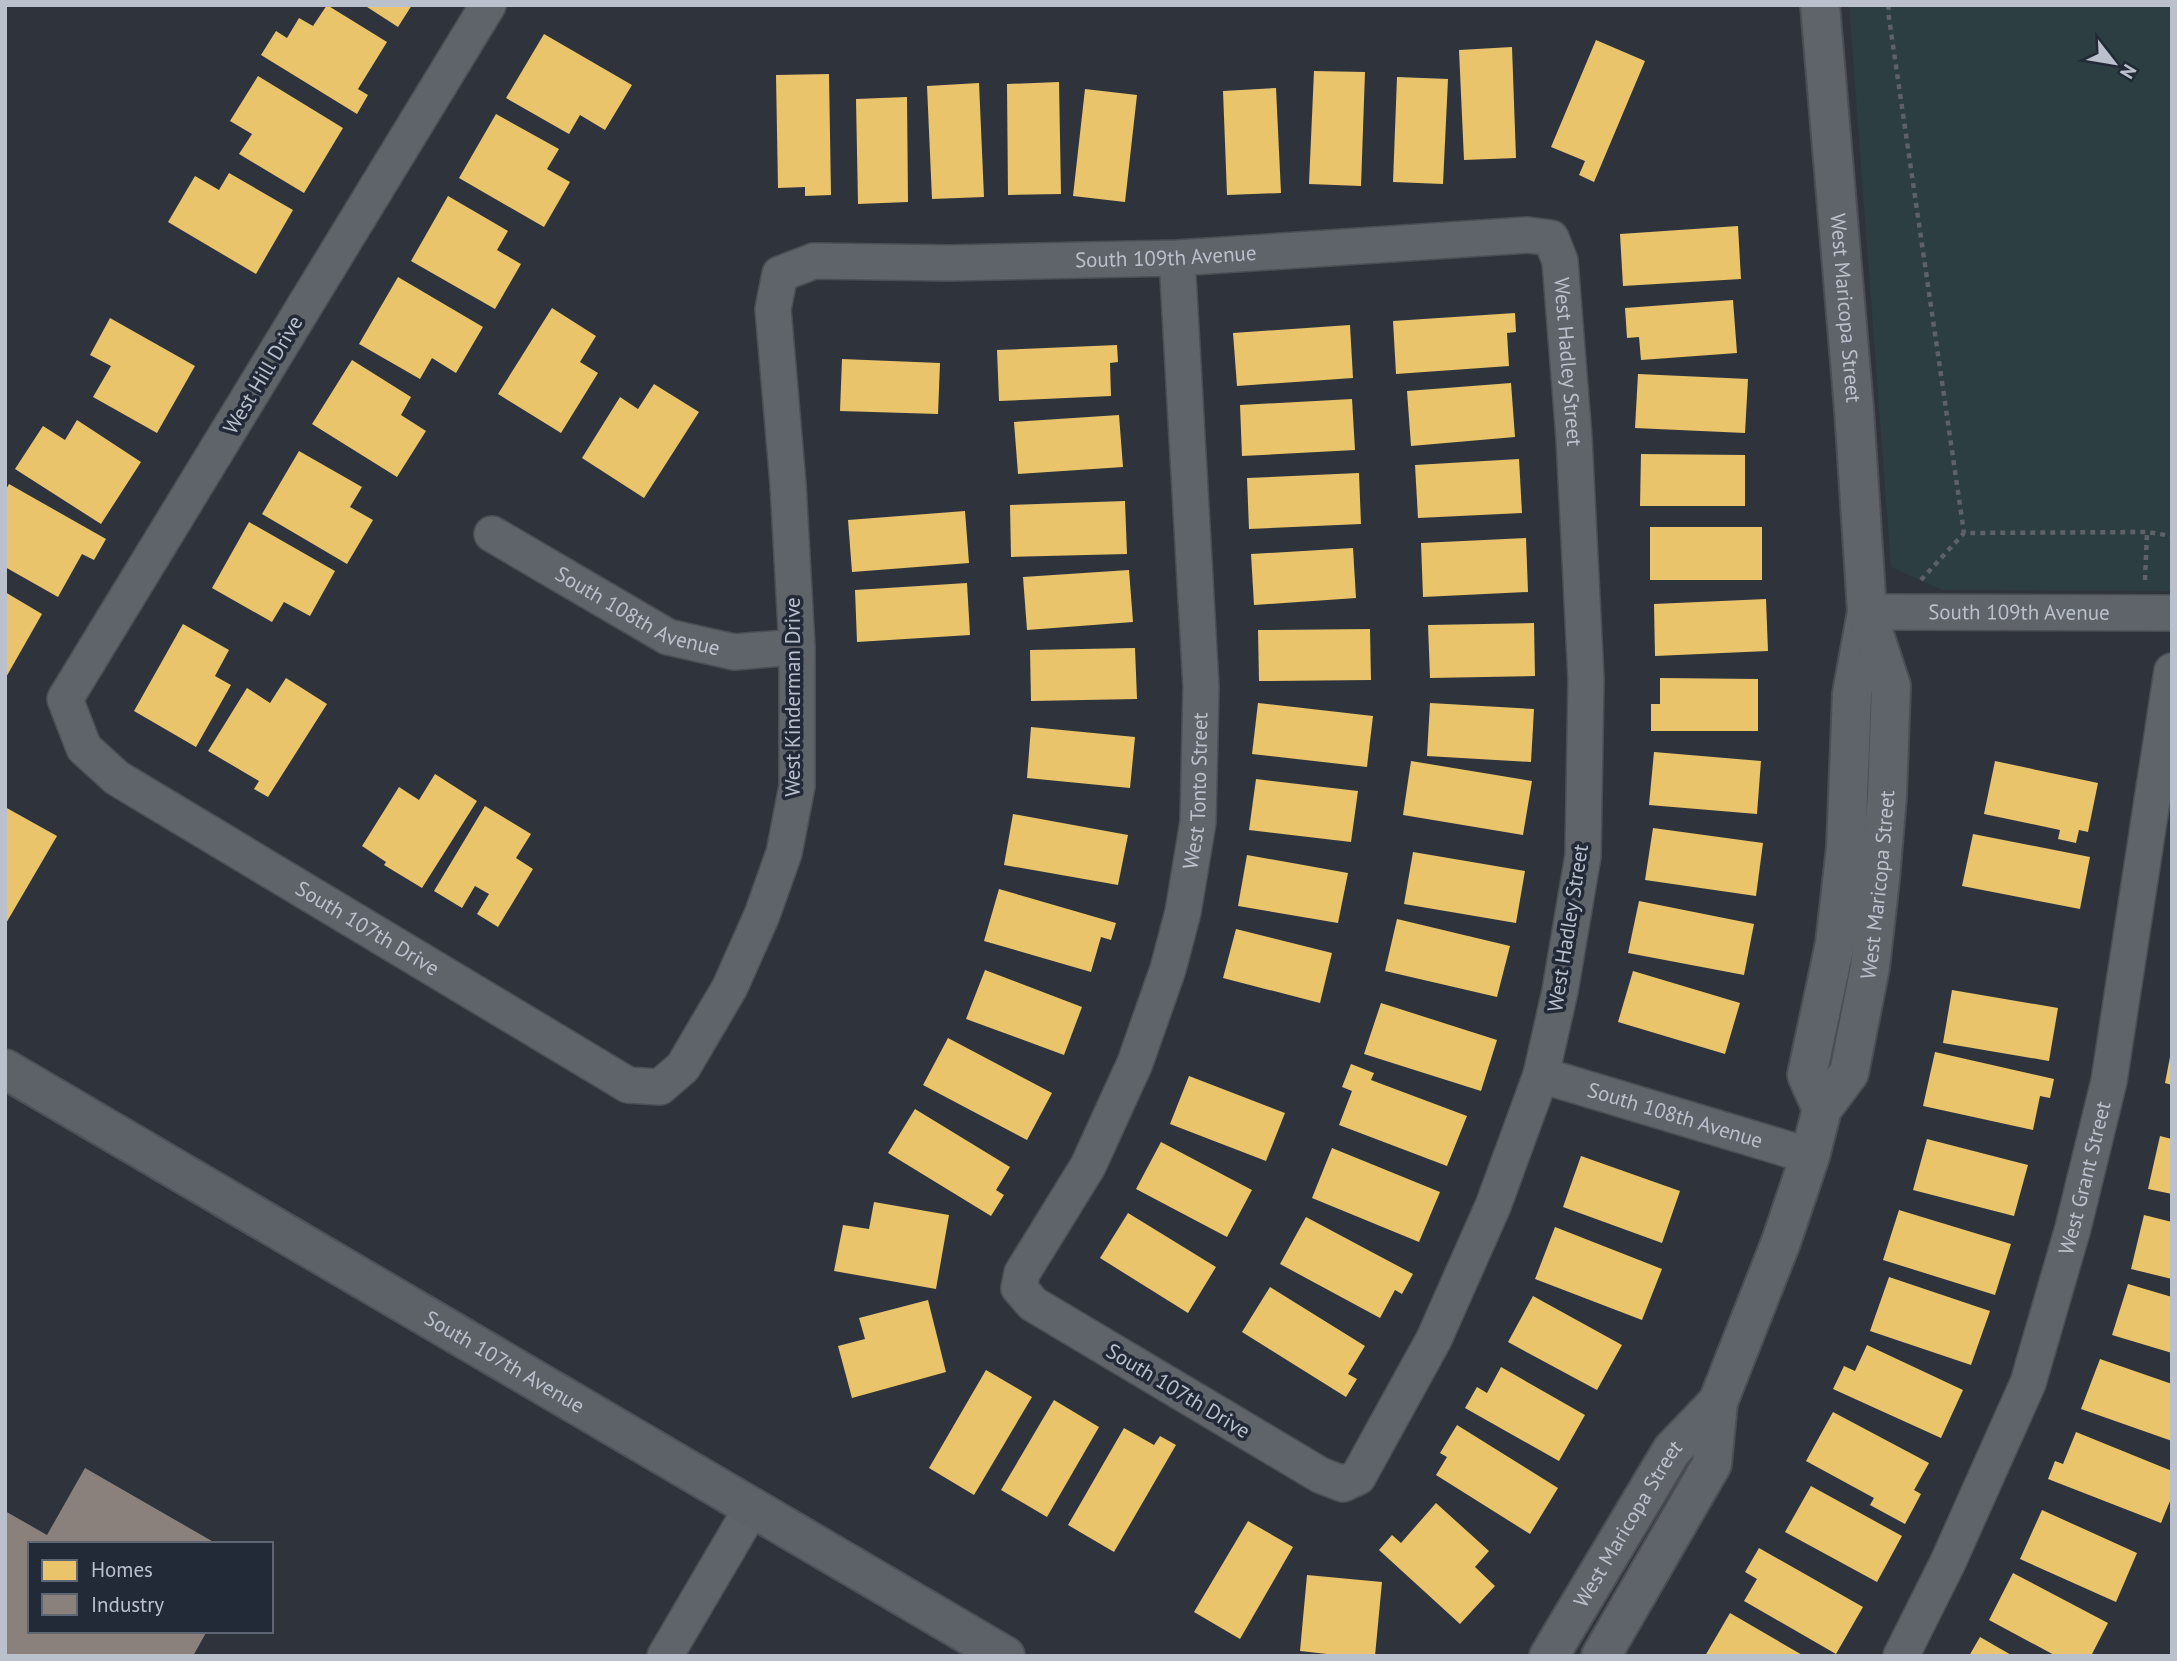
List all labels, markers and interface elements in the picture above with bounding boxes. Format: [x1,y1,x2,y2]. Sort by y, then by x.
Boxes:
north arrow [2079,28,2149,98]
text: N [2115,60,2142,83]
street label: West Maricopa Street [1825,212,1867,404]
street label: South 109th Avenue [1075,239,1257,273]
street label: West Hadley Street [1548,276,1588,447]
street label: West Hill Drive [217,311,309,439]
street label: South 108th Avenue [550,560,723,661]
street label: West Kinderman Drive [779,597,806,797]
street label: South 109th Avenue [1928,598,2110,626]
street label: West Tonto Street [1176,712,1213,871]
street label: West Maricopa Street [1854,790,1900,982]
street label: West Hadley Street [1541,842,1594,1014]
street label: South 107th Drive [291,874,445,982]
street label: South 108th Avenue [1584,1076,1766,1154]
street label: West Grant Street [2052,1098,2117,1258]
street label: South 107th Avenue [420,1304,589,1419]
street label: South 107th Drive [1101,1337,1255,1444]
street label: West Maricopa Street [1567,1434,1688,1612]
legend [28,1542,273,1633]
text: Homes [91,1556,153,1583]
text: Industry [91,1591,164,1618]

